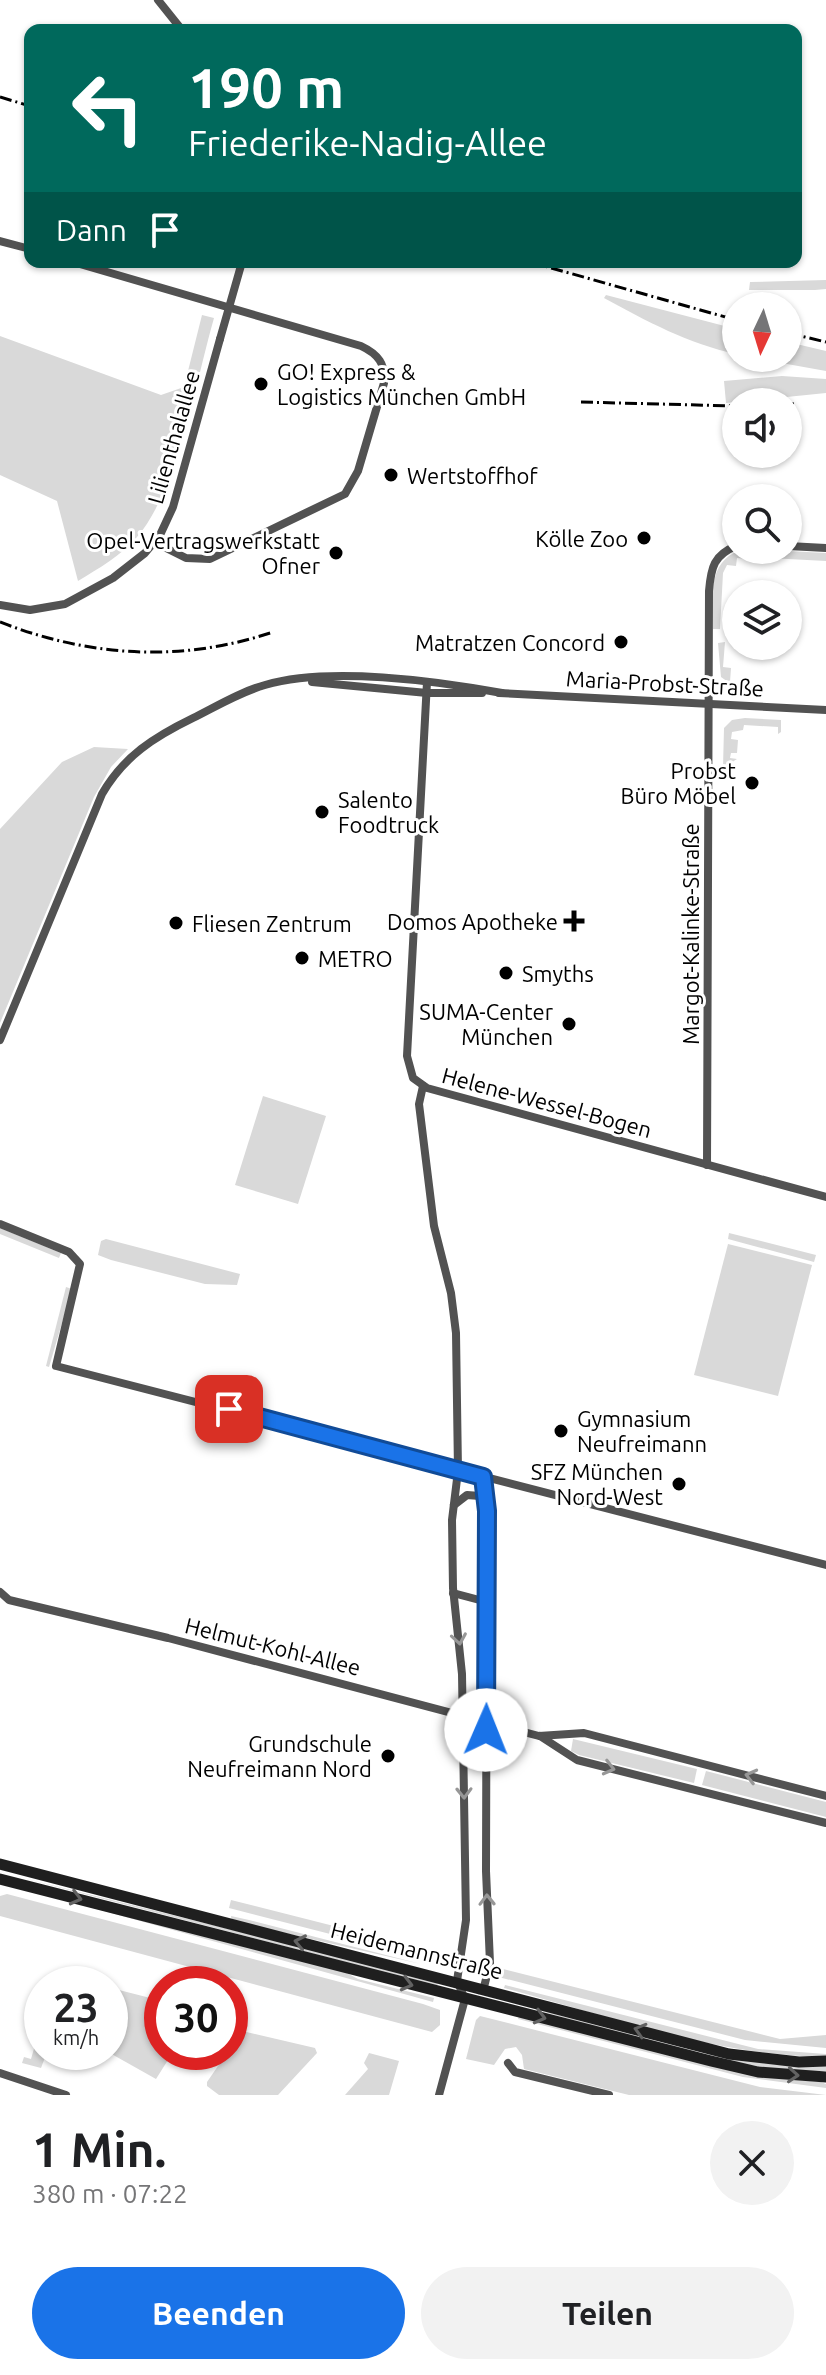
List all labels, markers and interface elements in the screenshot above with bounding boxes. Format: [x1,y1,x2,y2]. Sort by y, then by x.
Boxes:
icon: left [56,56,160,160]
text: 190 m [188,56,344,119]
text: Friederike-Nadig-Allee [188,122,547,163]
icon: arrive [143,208,187,252]
text: Dann [56,213,127,247]
north arrow [722,292,802,372]
map controls [722,292,802,660]
place label: GO! Express & Logistics München GmbH [277,359,526,409]
street label: Lilienthalallee [142,367,204,507]
marker: GO! Express & Logistics München GmbH [252,375,270,393]
button: sound [722,388,802,468]
place label: Wertstoffhof [407,463,538,488]
marker: Wertstoffhof [382,466,400,484]
button: search [722,484,802,564]
place label: Kölle Zoo [535,526,628,551]
place label: Opel-Vertragswerkstatt Ofner [86,528,321,578]
marker: Kölle Zoo [635,529,653,547]
marker: Opel-Vertragswerkstatt Ofner [327,544,345,562]
button: layers [722,580,802,660]
place label: Matratzen Concord [415,630,605,655]
marker: Matratzen Concord [612,633,630,651]
street label: Maria-Probst-Straße [565,665,765,701]
place label: Probst Büro Möbel [620,758,736,808]
marker: Probst Büro Möbel [743,774,761,792]
place label: Salento Foodtruck [338,787,439,837]
marker: Salento Foodtruck [313,803,331,821]
street label: Margot-Kalinke-Straße [678,823,703,1045]
place label: Domos Apotheke [387,909,558,934]
place label: Fliesen Zentrum [192,911,352,936]
marker: Domos Apotheke [565,912,583,930]
marker: Fliesen Zentrum [167,914,185,932]
place label: METRO [318,946,392,971]
marker: METRO [293,949,311,967]
place label: Smyths [522,961,594,986]
marker: Smyths [497,964,515,982]
place label: SUMA-Center München [419,999,554,1049]
marker: SUMA-Center München [560,1015,578,1033]
street label: Helene-Wessel-Bogen [439,1062,655,1142]
pin [195,1375,263,1443]
icon: arrive [207,1387,251,1431]
place label: Gymnasium Neufreimann [577,1406,707,1456]
marker: Gymnasium Neufreimann [552,1422,570,1440]
place label: SFZ München Nord-West [531,1459,663,1509]
marker: SFZ München Nord-West [670,1475,688,1493]
street label: Helmut-Kohl-Allee [183,1612,363,1680]
one-way arrow [449,1632,466,1646]
position arrow [444,1688,528,1772]
place label: Grundschule Neufreimann Nord [187,1731,372,1781]
marker: Grundschule Neufreimann Nord [379,1747,397,1765]
one-way arrow [602,1758,616,1775]
one-way arrow [744,1769,758,1786]
one-way arrow [456,1787,473,1800]
one-way arrow [68,1889,82,1906]
one-way arrow [478,1893,496,1906]
street label: Heidemannstraße [328,1917,506,1983]
one-way arrow [294,1934,307,1951]
speed limit sign: 30 [144,1966,248,2070]
one-way arrow [399,1974,413,1991]
text: 23 [53,1985,99,2030]
one-way arrow [533,2008,547,2025]
one-way arrow [633,2023,647,2039]
text: km/h [53,2026,99,2049]
one-way arrow [787,2066,800,2083]
button: close [710,2121,794,2205]
text: 1 Min. [32,2122,166,2176]
text: 380 m · 07:22 [32,2179,188,2208]
button: Beenden [32,2267,405,2359]
button: Teilen [421,2267,794,2359]

